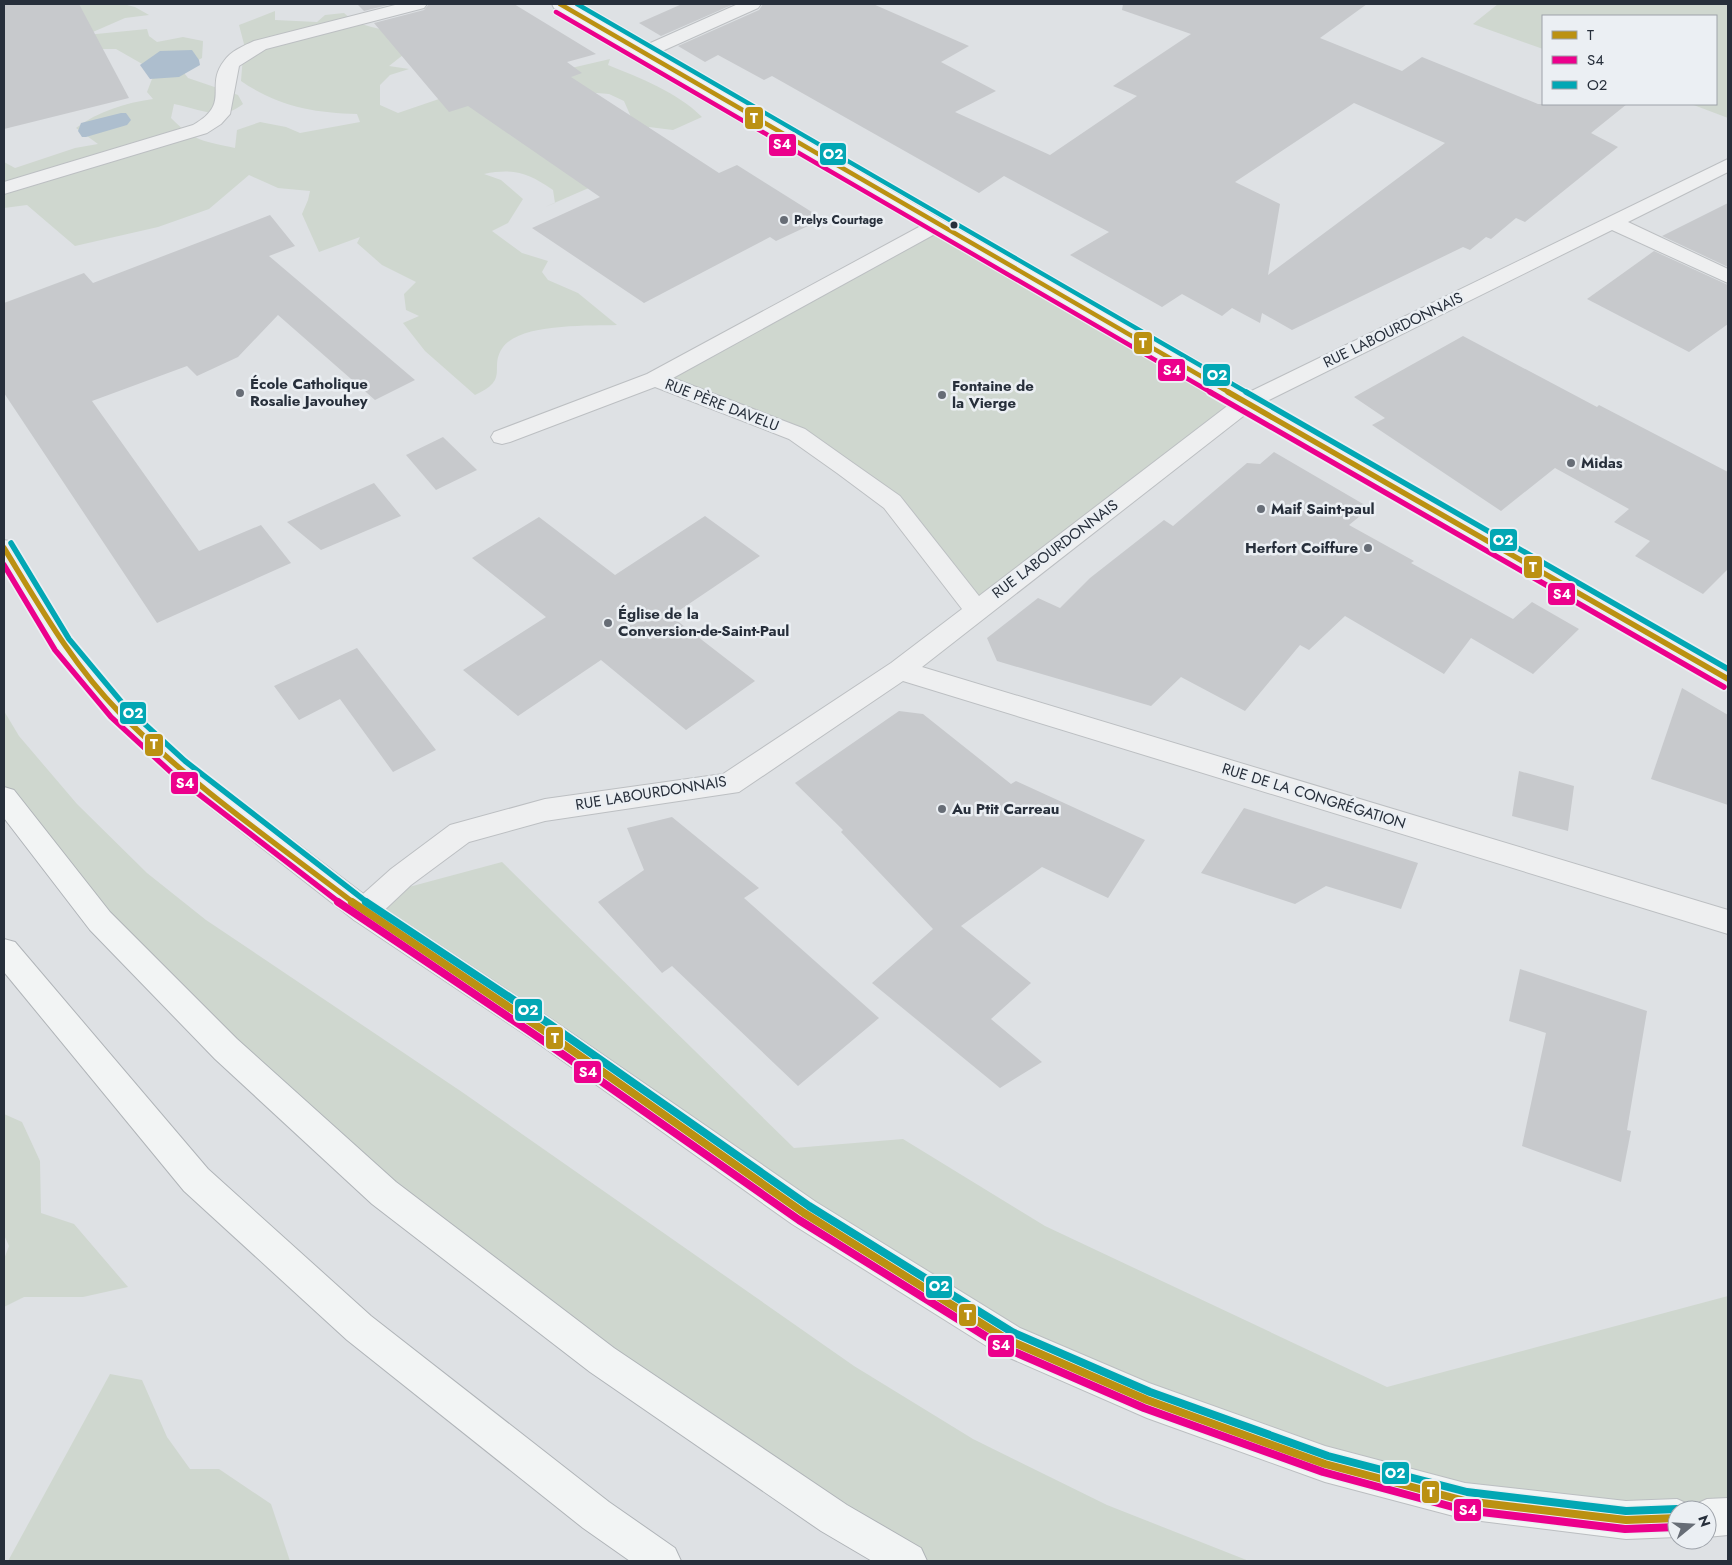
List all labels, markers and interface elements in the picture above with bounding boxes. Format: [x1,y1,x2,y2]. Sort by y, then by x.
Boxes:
legend [1542,15,1717,105]
text: T [1587,24,1594,46]
text: S4 [1587,49,1604,71]
text: O2 [1587,74,1607,96]
line badge: T [744,106,764,130]
text: T [750,108,758,128]
line badge: S4 [768,133,797,157]
text: S4 [773,134,791,154]
line badge: O2 [819,142,847,166]
text: O2 [823,144,843,164]
place label: Prelys Courtage [794,211,883,229]
marker: Prelys Courtage [778,214,790,226]
unlabelled marker [949,220,959,230]
street label: RUE LABOURDONNAIS [1320,287,1466,373]
line badge: T [1133,331,1153,355]
text: T [1139,333,1147,353]
line badge: S4 [1157,358,1186,382]
text: S4 [1163,360,1181,380]
line badge: O2 [1202,363,1231,387]
text: O2 [1207,365,1227,385]
place label: École Catholique Rosalie Javouhey [250,373,368,412]
street label: RUE PÈRE DAVELU [662,373,782,437]
place label: Fontaine de la Vierge [952,375,1034,414]
marker: École Catholique Rosalie Javouhey [234,387,246,399]
marker: Fontaine de la Vierge [936,389,948,401]
place label: Midas [1581,452,1623,474]
marker: Midas [1565,457,1577,469]
street label: RUE LABOURDONNAIS [987,494,1123,604]
place label: Maif Saint-paul [1271,498,1375,520]
marker: Maif Saint-paul [1255,503,1267,515]
line badge: O2 [1489,528,1518,552]
text: O2 [1493,530,1513,550]
place label: Herfort Coiffure [1245,537,1358,559]
marker: Herfort Coiffure [1362,542,1374,554]
line badge: T [1523,555,1543,579]
text: T [1529,557,1537,577]
line badge: S4 [1547,582,1576,606]
text: S4 [1553,584,1571,604]
place label: Église de la Conversion-de-Saint-Paul [618,603,789,642]
marker: Église de la Conversion-de-Saint-Paul [602,617,614,629]
line badge: O2 [119,701,147,725]
text: O2 [123,703,143,723]
line badge: T [144,733,164,757]
text: T [150,734,158,754]
street label: RUE DE LA CONGRÉGATION [1219,758,1409,834]
street label: RUE LABOURDONNAIS [574,770,728,816]
line badge: S4 [170,771,199,795]
text: S4 [176,773,194,793]
place label: Au Ptit Carreau [951,798,1059,820]
marker: Au Ptit Carreau [936,803,948,815]
line badge: O2 [514,998,543,1022]
text: O2 [518,1000,538,1020]
line badge: T [545,1026,564,1050]
text: T [551,1028,559,1048]
line badge: S4 [573,1060,602,1084]
text: S4 [579,1062,597,1082]
line badge: O2 [925,1275,953,1299]
text: O2 [929,1276,949,1296]
line badge: T [958,1303,977,1327]
text: T [964,1305,972,1325]
line badge: S4 [987,1334,1015,1358]
text: S4 [992,1335,1010,1355]
line badge: O2 [1381,1461,1410,1485]
text: O2 [1385,1463,1405,1483]
line badge: T [1421,1480,1440,1504]
text: T [1427,1482,1435,1502]
line badge: S4 [1453,1498,1482,1522]
text: S4 [1459,1500,1477,1520]
north arrow [1667,1500,1717,1550]
text: N [1693,1513,1716,1529]

